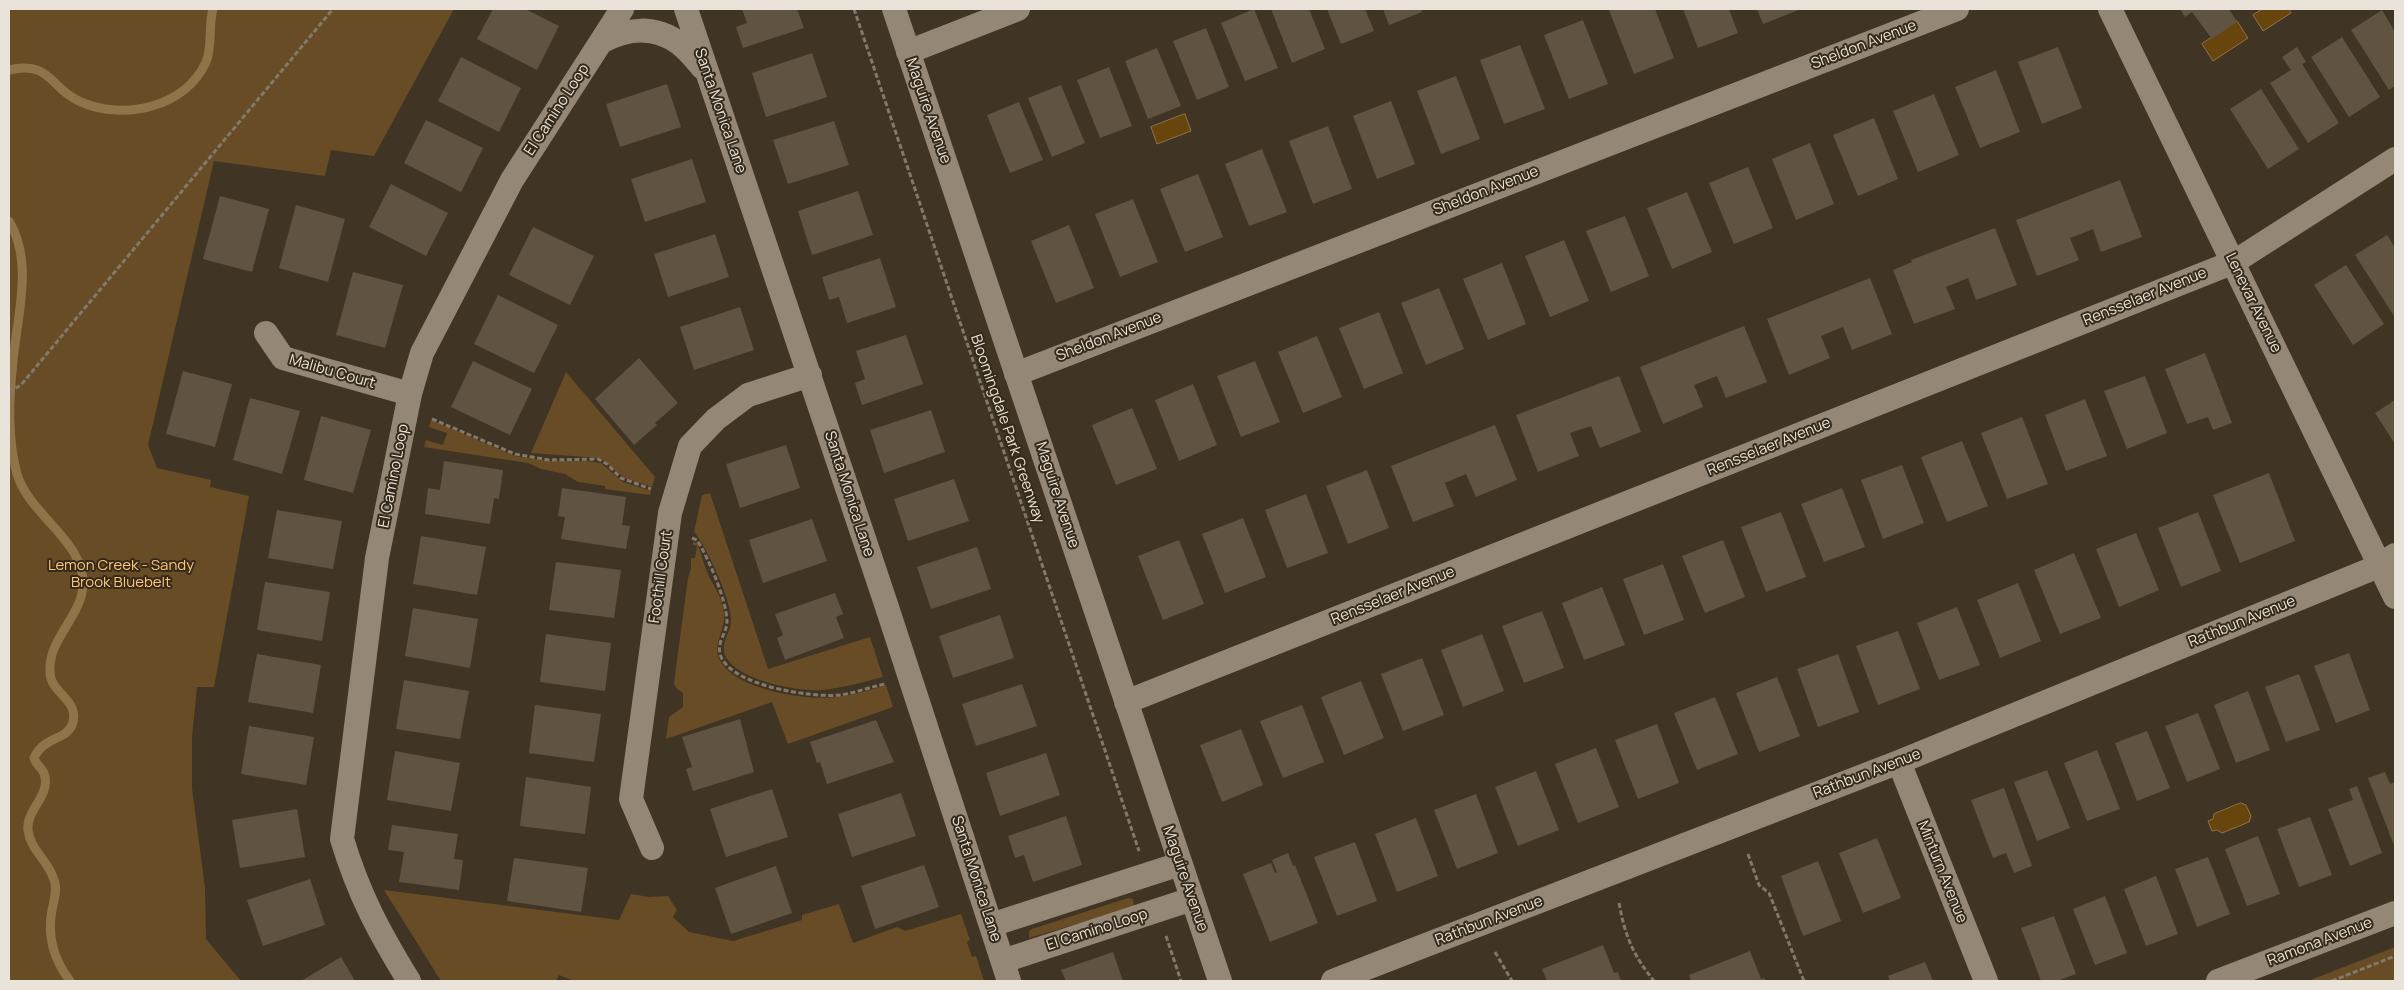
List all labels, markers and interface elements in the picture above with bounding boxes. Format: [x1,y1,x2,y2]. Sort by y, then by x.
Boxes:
street label: Sheldon Avenue [1809,17,1919,73]
street label: Santa Monica Lane [690,46,750,176]
street label: Maguire Avenue [901,56,955,166]
street label: El Camino Loop [521,61,593,159]
street label: Sheldon Avenue [1431,163,1541,219]
street label: Lenevar Avenue [2221,250,2285,356]
street label: Rensselaer Avenue [2081,264,2209,330]
street label: Sheldon Avenue [1054,309,1164,365]
street label: Bloomingdale Park Greenway [966,332,1048,526]
street label: Malibu Court [287,351,377,393]
street label: Rensselaer Avenue [1705,414,1833,480]
street label: El Camino Loop [375,423,413,529]
street label: Santa Monica Lane [820,429,878,559]
street label: Maguire Avenue [1031,440,1083,550]
street label: Foothill Court [646,529,676,625]
park label: Lemon Creek - Sandy Brook Bluebelt [48,557,194,592]
street label: Rensselaer Avenue [1329,563,1457,629]
street label: Rathbun Avenue [2186,592,2298,652]
street label: Rathbun Avenue [1811,745,1923,803]
street label: Santa Monica Lane [947,814,1005,944]
street label: Minturn Avenue [1913,818,1971,926]
street label: Maguire Avenue [1158,824,1212,934]
street label: Rathbun Avenue [1433,892,1545,950]
street label: El Camino Loop [1044,905,1150,955]
street label: Ramona Avenue [2265,914,2375,970]

